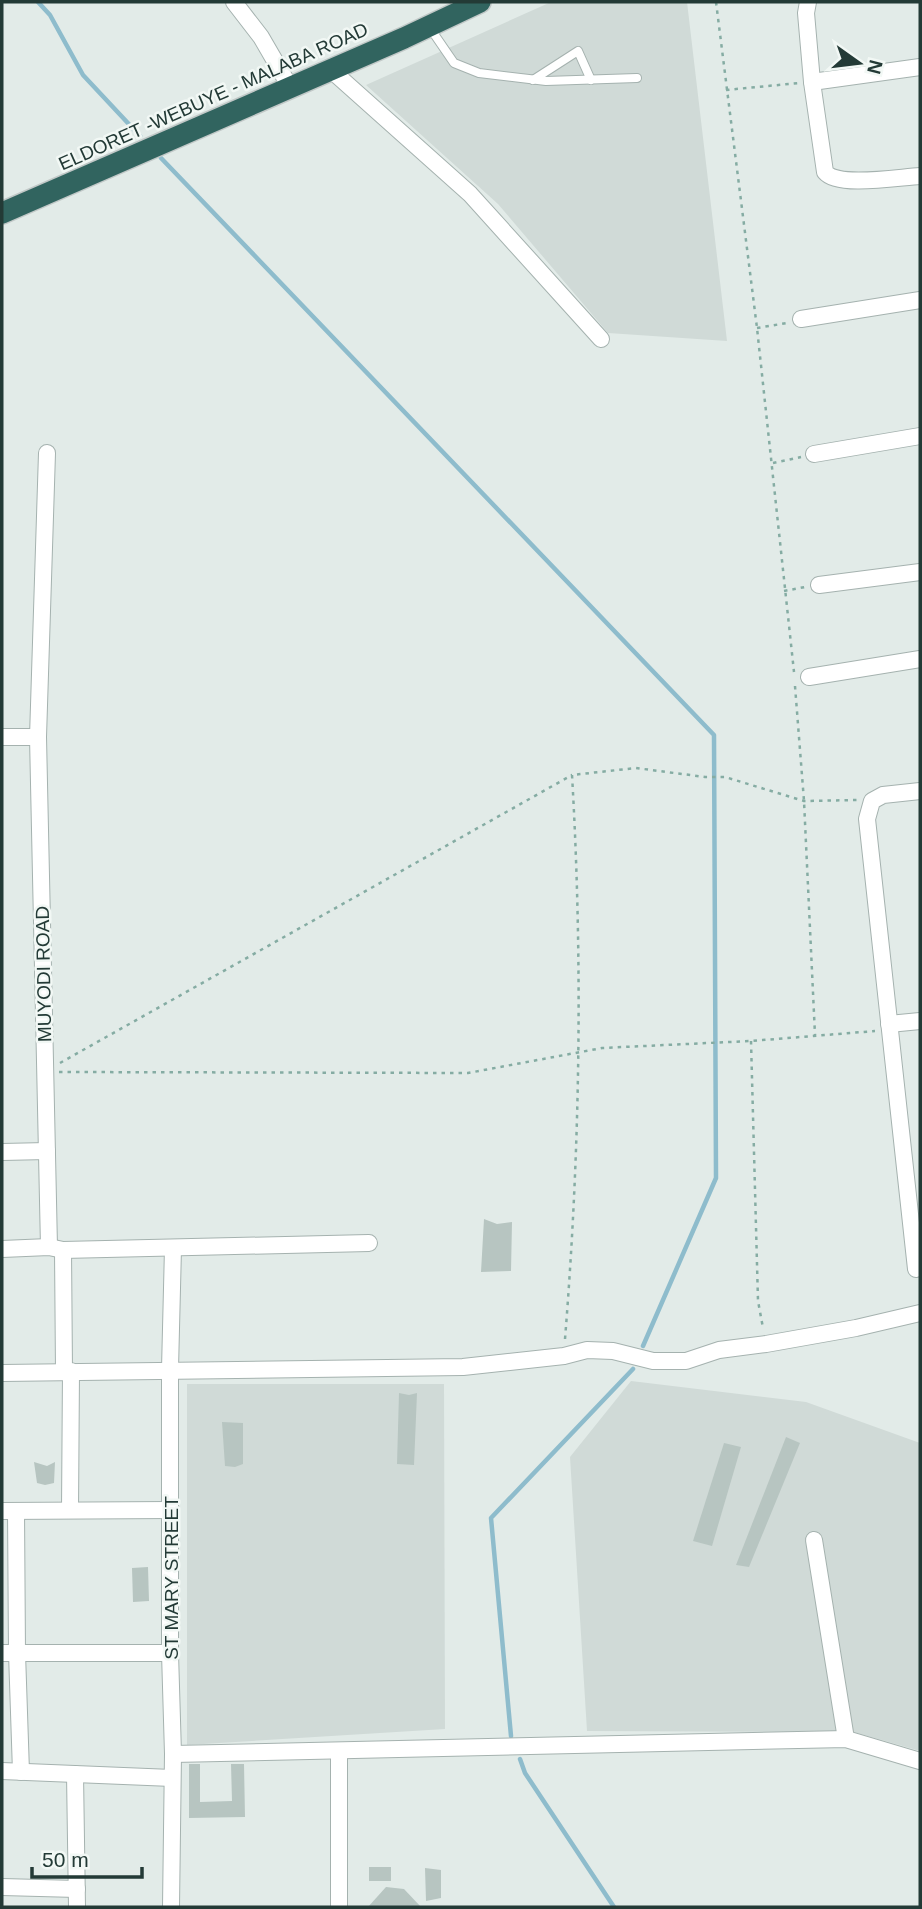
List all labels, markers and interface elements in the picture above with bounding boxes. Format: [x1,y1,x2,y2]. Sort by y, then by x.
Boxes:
street label: ELDORET -WEBUYE - MALABA ROAD [55,18,371,174]
north arrow [824,28,894,98]
text: N [863,58,887,76]
street label: MUYODI ROAD [32,906,55,1042]
street label: ST MARY STREET [161,1496,182,1660]
scale bar [32,1836,142,1880]
text: 50 m [42,1848,89,1871]

